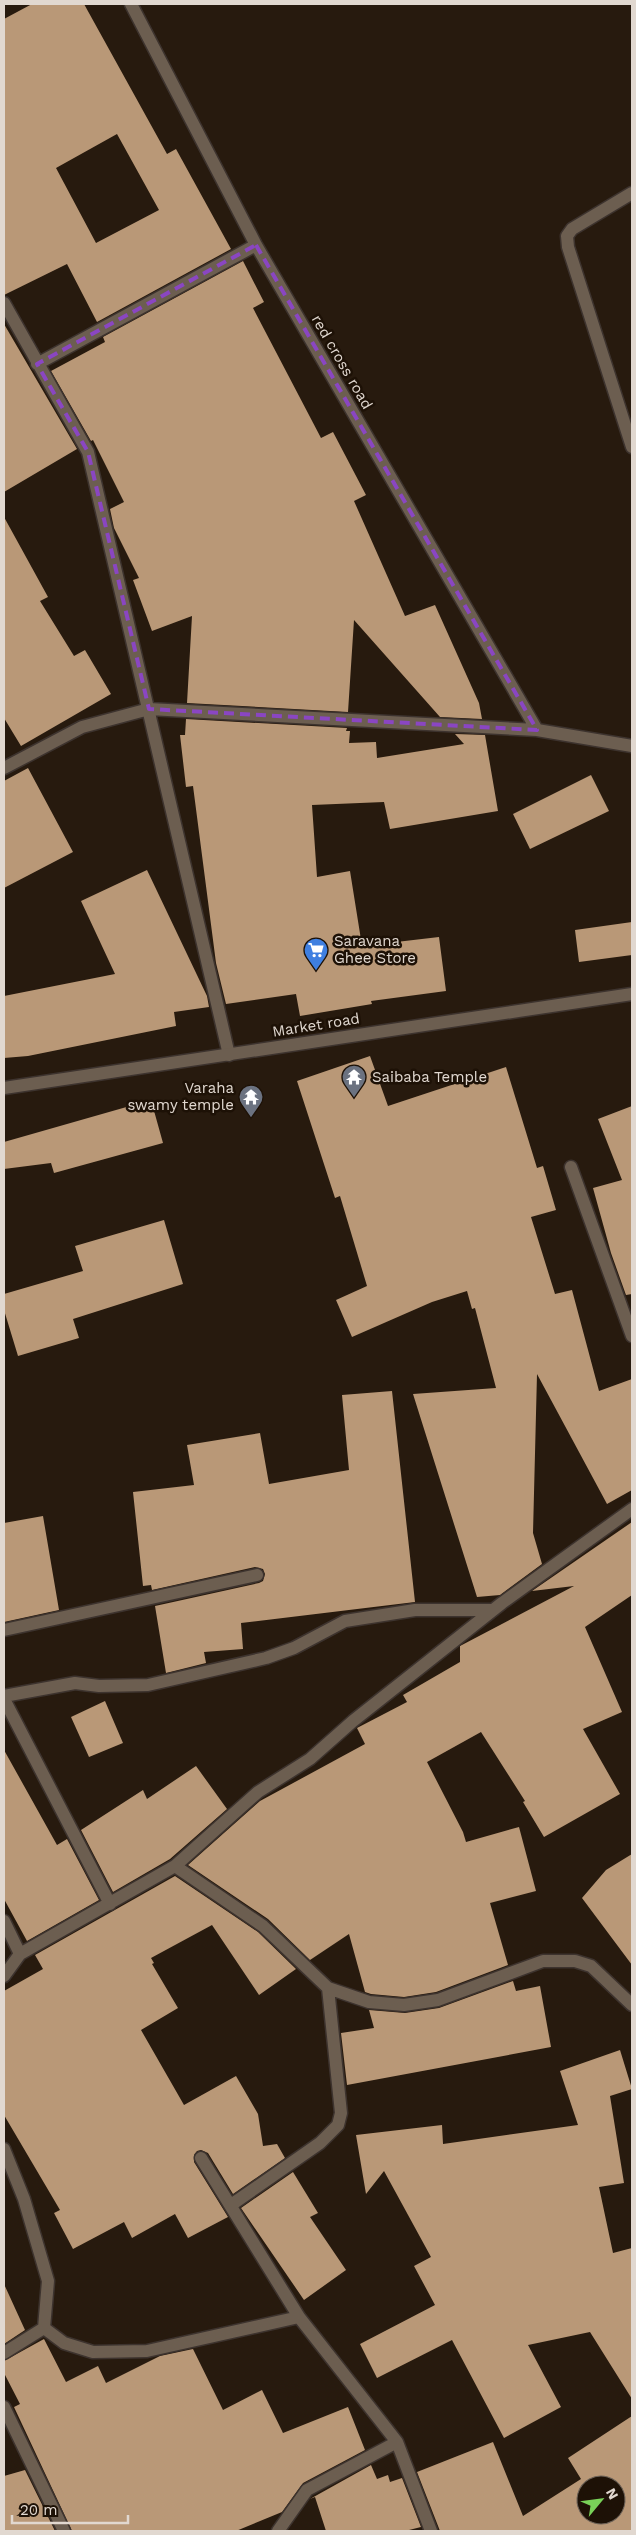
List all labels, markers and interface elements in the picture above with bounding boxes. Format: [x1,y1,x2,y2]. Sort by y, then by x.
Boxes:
street label: red cross road [308,312,376,412]
place label: Saravana Ghee Store [334,932,416,967]
supermarket icon: Saravana Ghee Store [303,937,329,971]
street label: Market road [271,1009,361,1041]
temple icon: Saibaba Temple [341,1064,367,1098]
place label: Saibaba Temple [372,1068,487,1086]
place label: Varaha swamy temple [128,1079,234,1114]
temple icon: Varaha swamy temple [238,1084,264,1118]
north arrow [576,2475,626,2525]
text: N [603,2485,622,2502]
scale bar [12,2492,129,2524]
text: 20 m [20,2501,58,2519]

